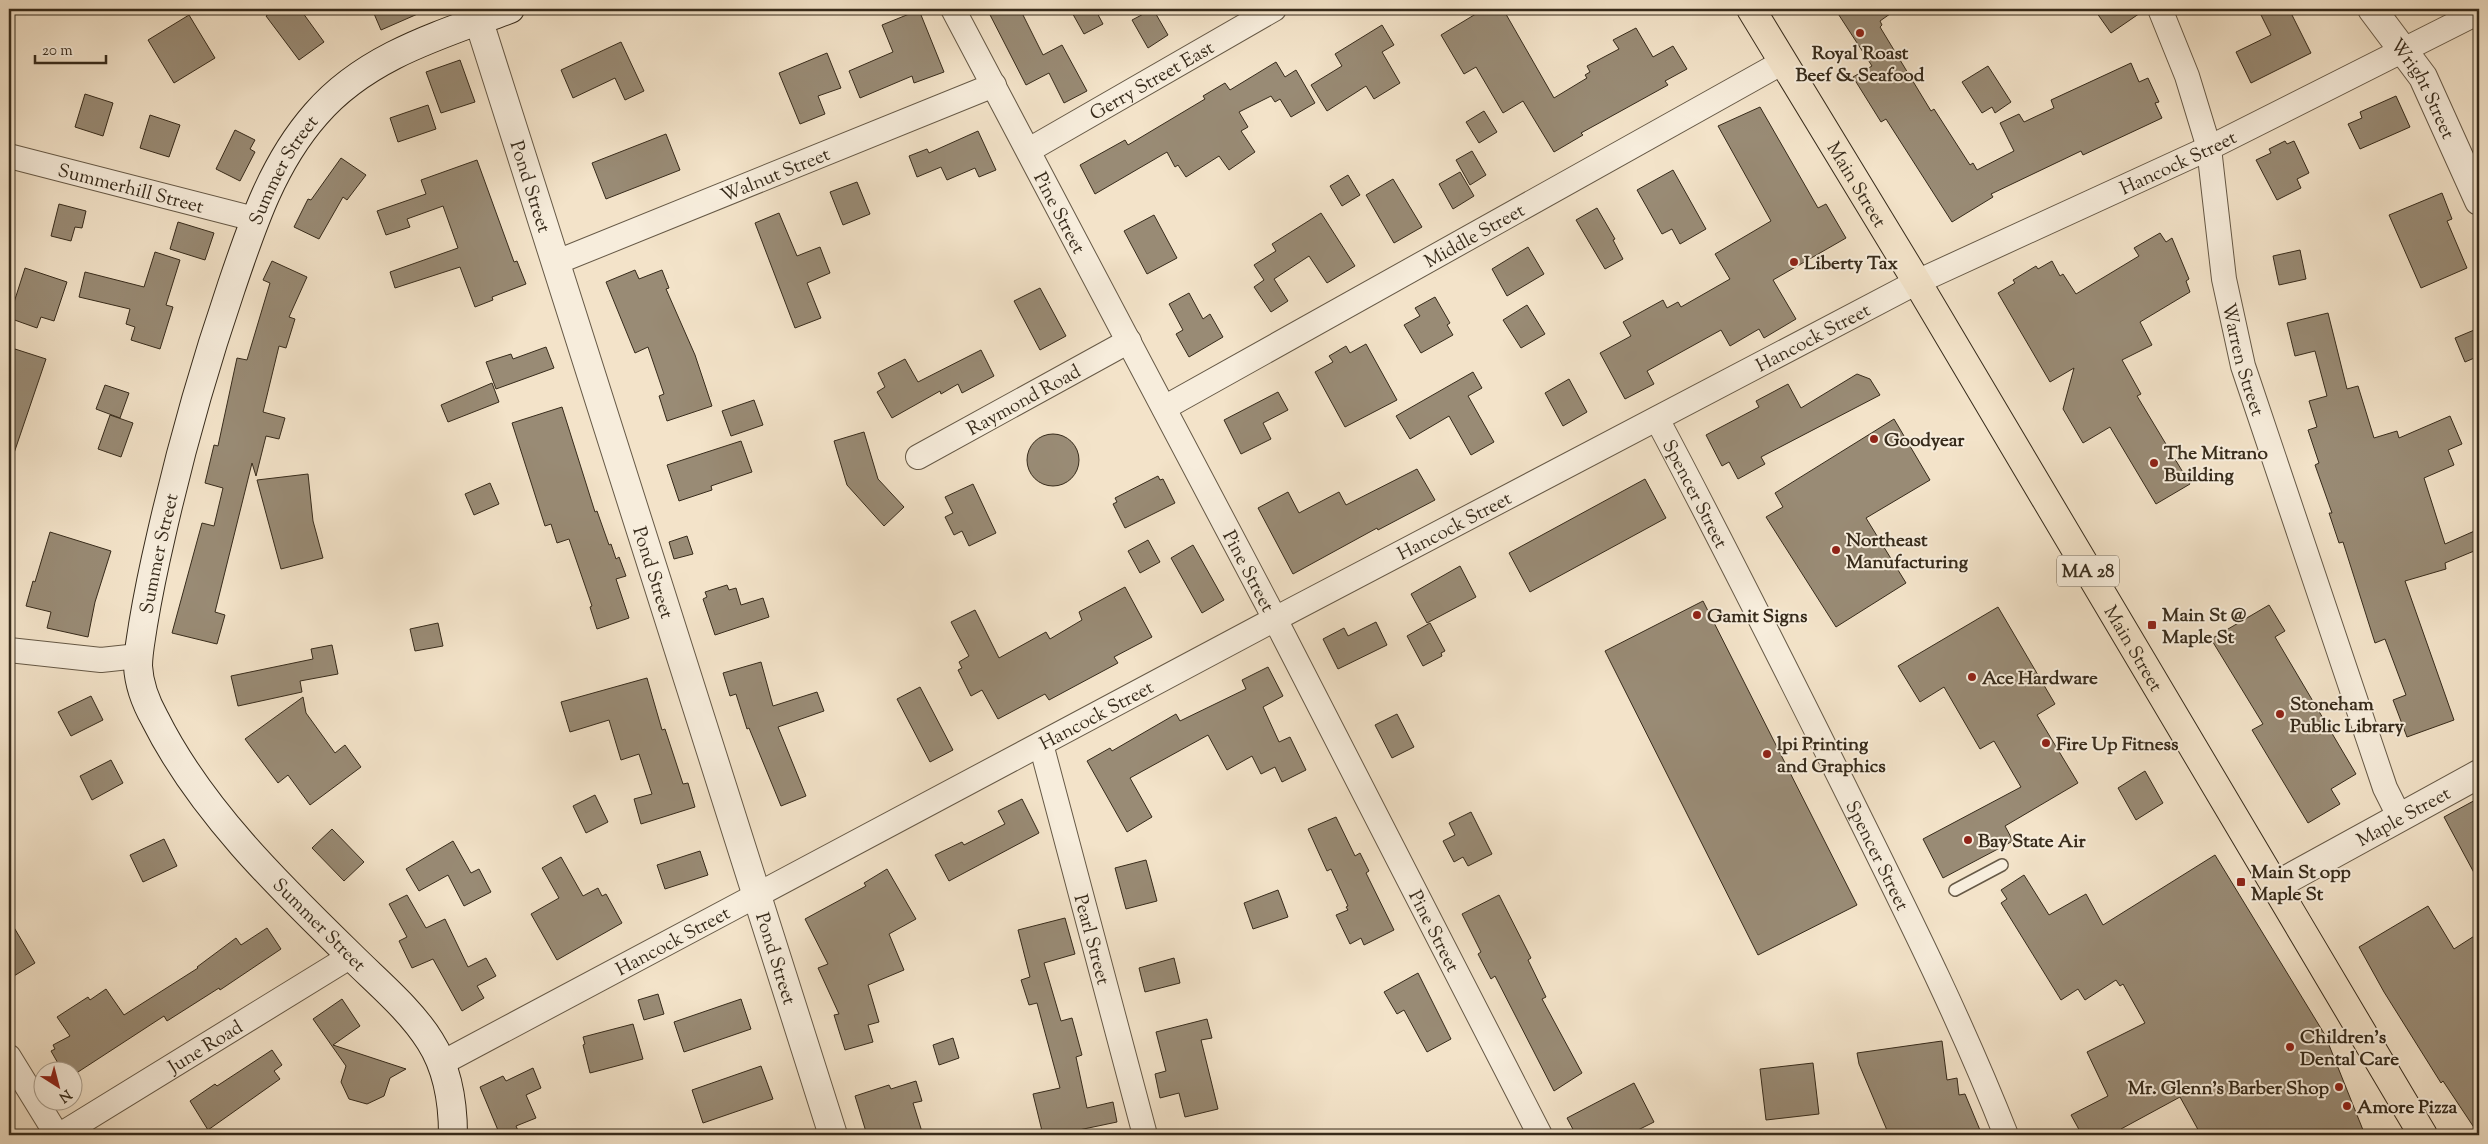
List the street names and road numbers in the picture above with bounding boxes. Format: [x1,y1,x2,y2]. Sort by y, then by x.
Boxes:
street label: Wright Street [2382,33,2460,144]
street label: Gerry Street East [1085,35,1220,128]
street label: Summer Street [243,110,326,230]
street label: Hancock Street [2116,125,2242,203]
street label: Main Street [1819,137,1892,234]
street label: Pond Street [502,138,556,237]
street label: Walnut Street [717,142,835,210]
street label: Summerhill Street [55,158,207,222]
street label: Pine Street [1025,168,1091,260]
street label: Middle Street [1420,198,1531,276]
street label: Hancock Street [1752,298,1876,380]
street label: Warren Street [2214,301,2270,420]
street label: Raymond Road [963,359,1086,444]
street label: Spencer Street [1654,435,1734,554]
street label: Hancock Street [1393,486,1518,569]
street label: Summer Street [134,490,187,616]
street label: Pond Street [624,523,679,623]
street label: Pine Street [1215,526,1280,618]
road number: MA 28 [2057,556,2119,586]
street label: Main Street [2096,601,2168,698]
street label: Hancock Street [1035,675,1159,758]
street label: Maple Street [2352,781,2457,855]
street label: Spencer Street [1837,797,1915,916]
street label: Summer Street [265,873,371,979]
street label: Pine Street [1400,886,1465,978]
street label: Pearl Street [1066,892,1116,989]
street label: Hancock Street [612,901,736,984]
street label: Pond Street [747,909,802,1009]
street label: June Road [163,1015,249,1082]

